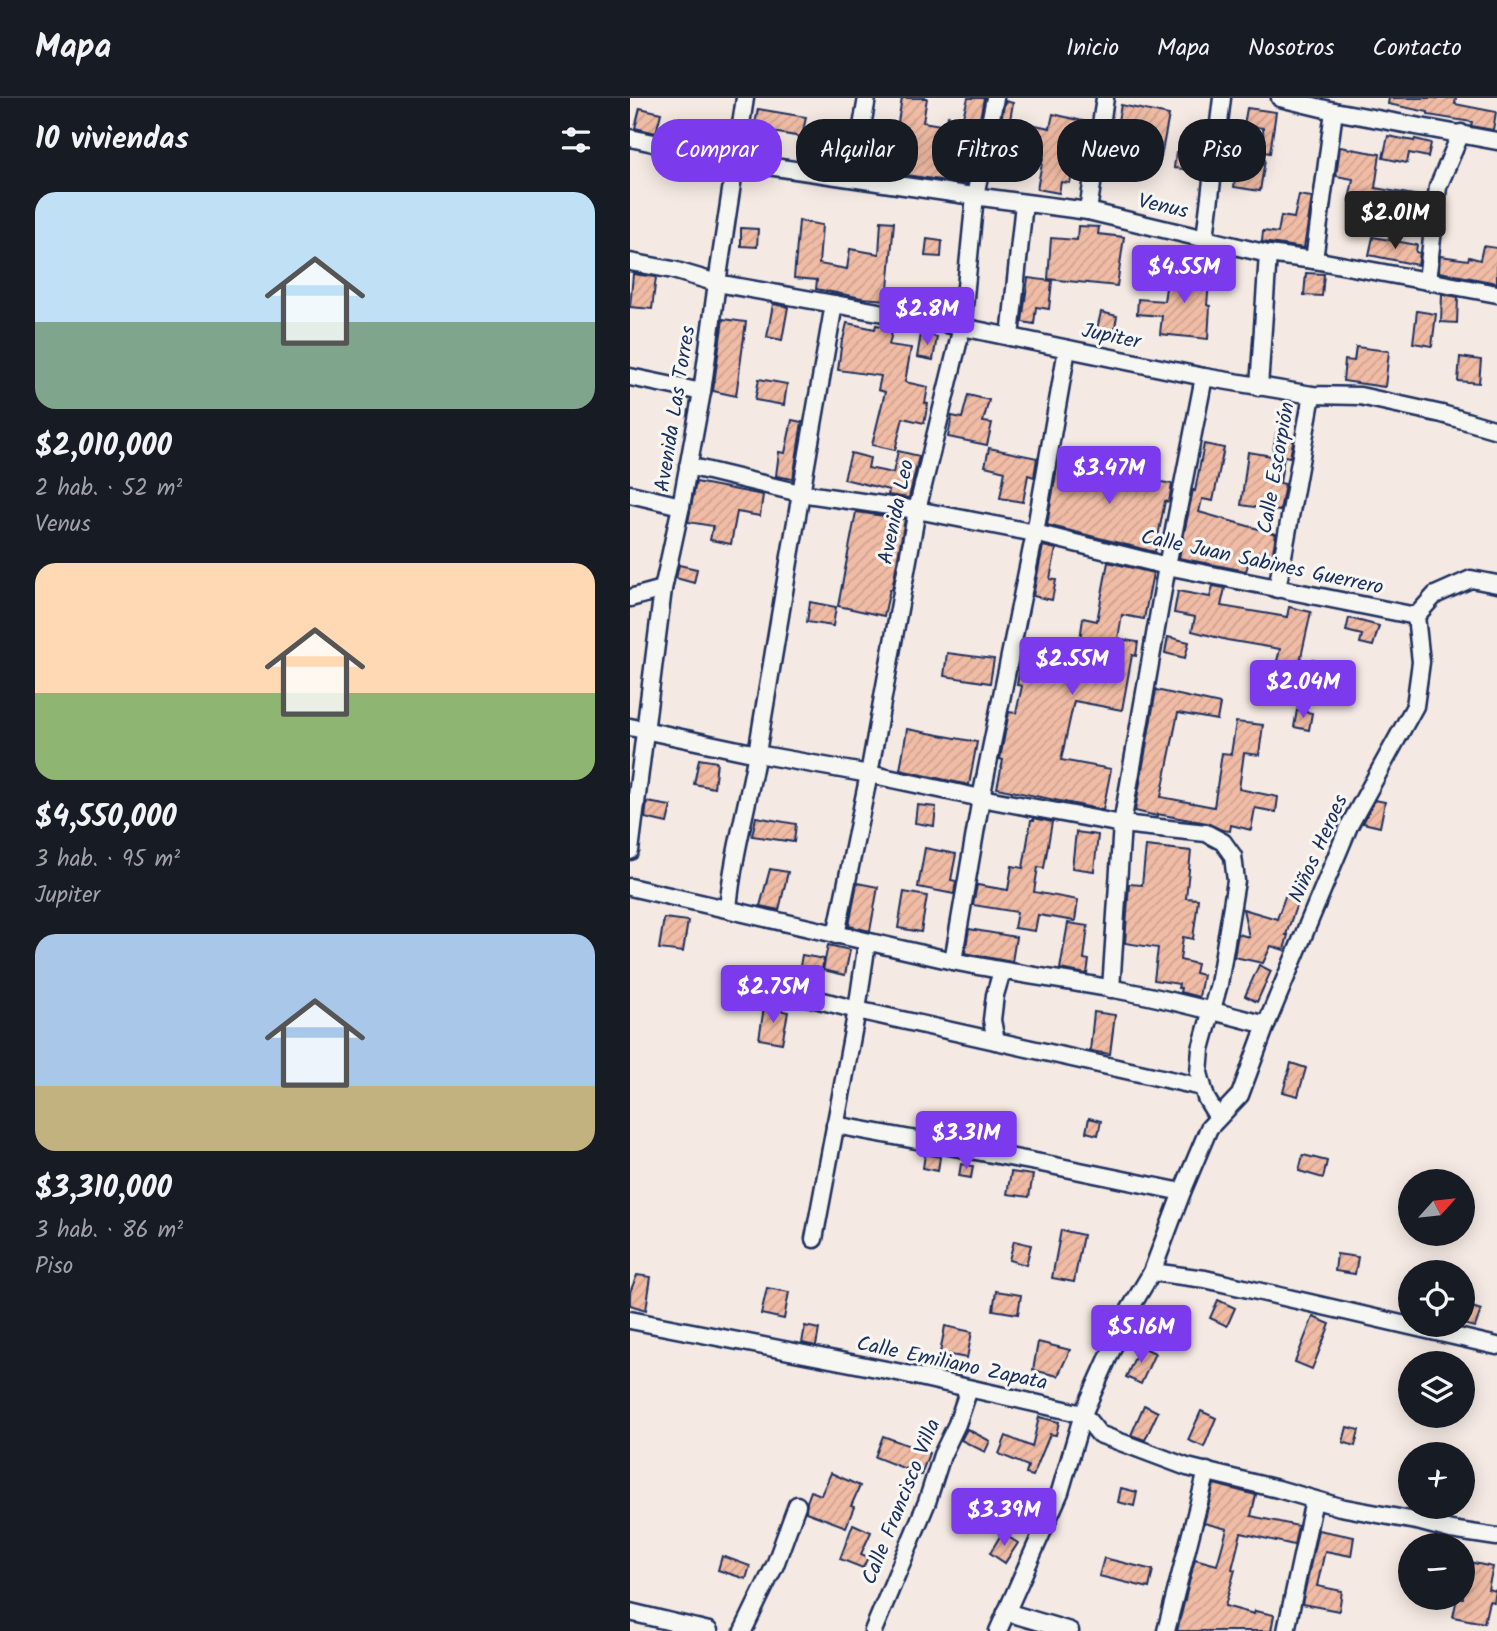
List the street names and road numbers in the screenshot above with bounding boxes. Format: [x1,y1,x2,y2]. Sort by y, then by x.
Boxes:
street label: Venus [1135,185,1192,229]
street label: Jupiter [1078,315,1145,360]
street label: Avenida Las Torres [647,324,705,494]
street label: Calle Escorpión [1249,399,1305,537]
street label: Avenida Leo [870,457,924,567]
street label: Calle Juan Sabines Guerrero [1138,521,1386,605]
street label: Niños Heroes [1280,789,1358,909]
street label: Calle Emiliano Zapata [853,1328,1051,1400]
street label: Calle Francisco Villa [854,1414,950,1590]

